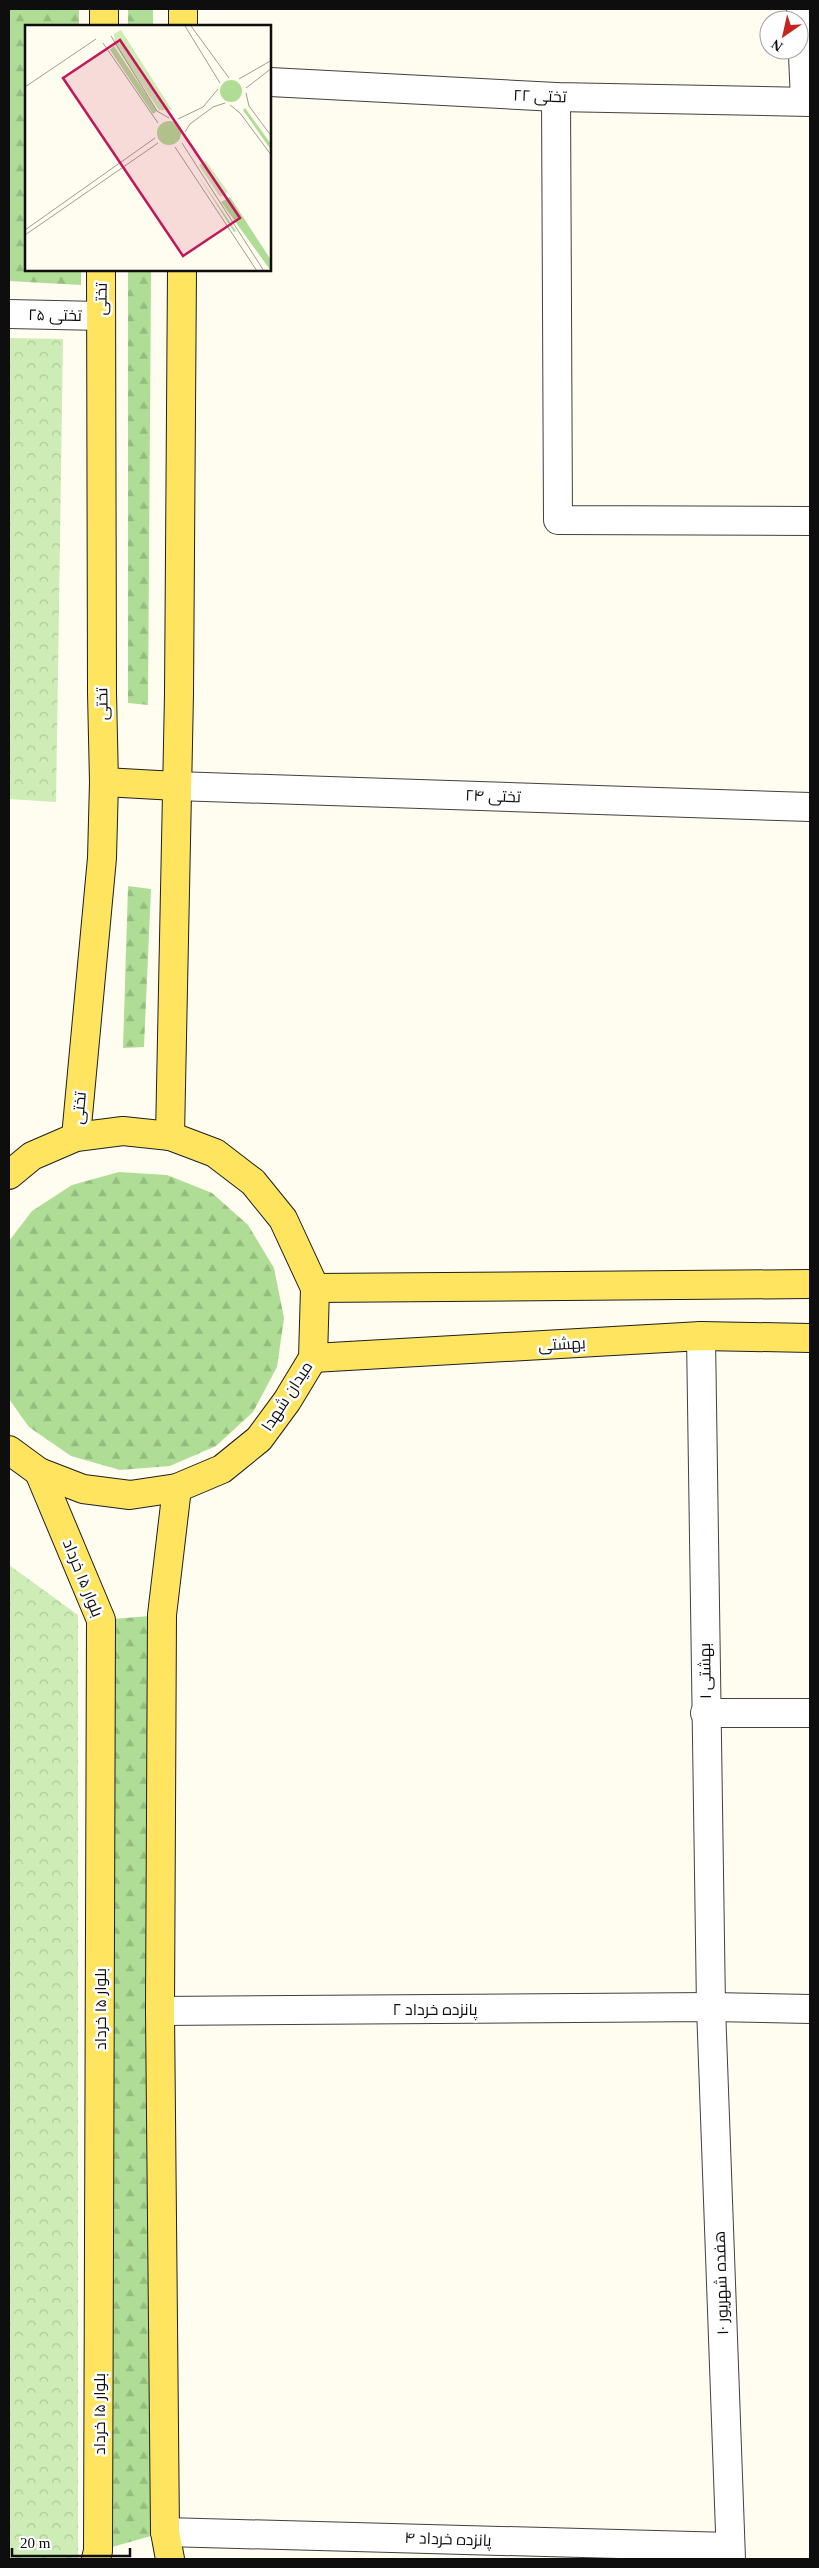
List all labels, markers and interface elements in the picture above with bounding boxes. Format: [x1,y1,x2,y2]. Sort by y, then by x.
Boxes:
north arrow [759,10,809,60]
inset map [25,25,271,271]
text: N [769,36,785,54]
street label: تختی ۲۲ [513,87,568,107]
street label: تختی [92,282,112,316]
street label: تختی ۲۵ [28,306,83,326]
street label: تختی [93,687,113,721]
street label: تختی ۲۴ [465,787,522,807]
street label: تختی [69,1090,91,1125]
street label: بهشتی [538,1334,586,1356]
street label: میدان شهدا [258,1358,317,1435]
street label: بلوار ۱۵ خرداد [59,1537,106,1620]
street label: بهشتی ۱ [696,1643,716,1699]
street label: بلوار ۱۵ خرداد [92,1968,110,2050]
street label: پانزده خرداد ۲ [392,2001,478,2021]
street label: هفده شهریور ۱۰ [711,2231,733,2335]
street label: بلوار ۱۵ خرداد [91,2373,109,2455]
scale bar [12,2526,130,2558]
street label: پانزده خرداد ۴ [404,2529,493,2552]
text: 20 m [20,2535,51,2551]

